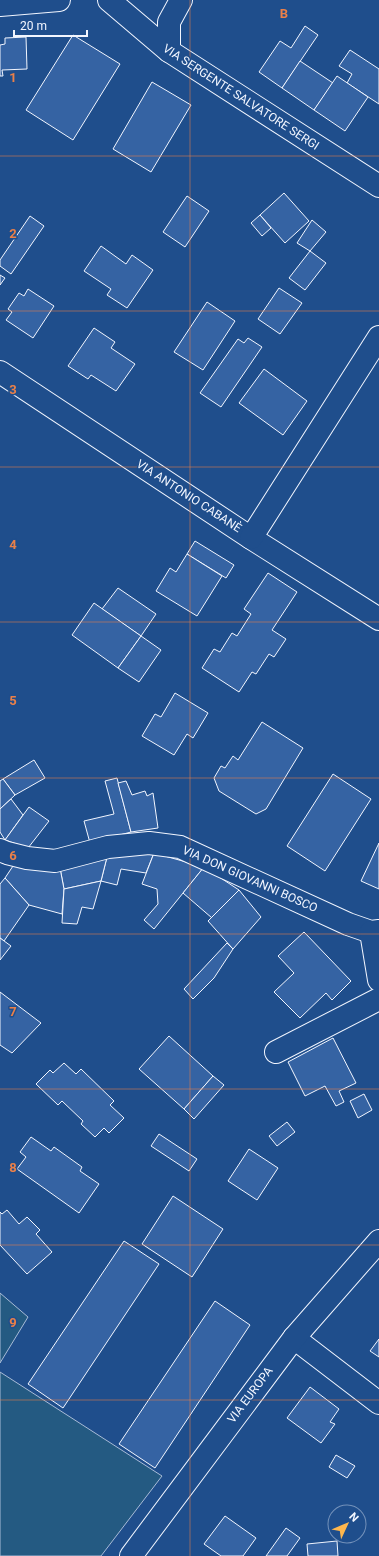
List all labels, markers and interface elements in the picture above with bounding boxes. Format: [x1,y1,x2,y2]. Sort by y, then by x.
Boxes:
text: B [280,6,288,21]
scale bar [14,12,87,38]
text: 20 m [20,19,47,33]
street label: VIA SERGENTE SALVATORE SERGI [160,41,322,153]
text: 1 [9,70,17,85]
text: 2 [9,226,17,241]
text: 3 [9,382,17,397]
street label: VIA ANTONIO CABANÈ [134,456,245,535]
text: 4 [9,537,17,552]
text: 5 [9,693,17,708]
street label: VIA DON GIOVANNI BOSCO [180,843,320,915]
text: 6 [9,848,17,863]
text: 7 [9,1004,17,1019]
text: 8 [9,1160,17,1175]
text: 9 [9,1315,17,1330]
street label: VIA EUROPA [224,1364,276,1426]
north arrow [327,1504,367,1544]
text: N [346,1510,361,1525]

